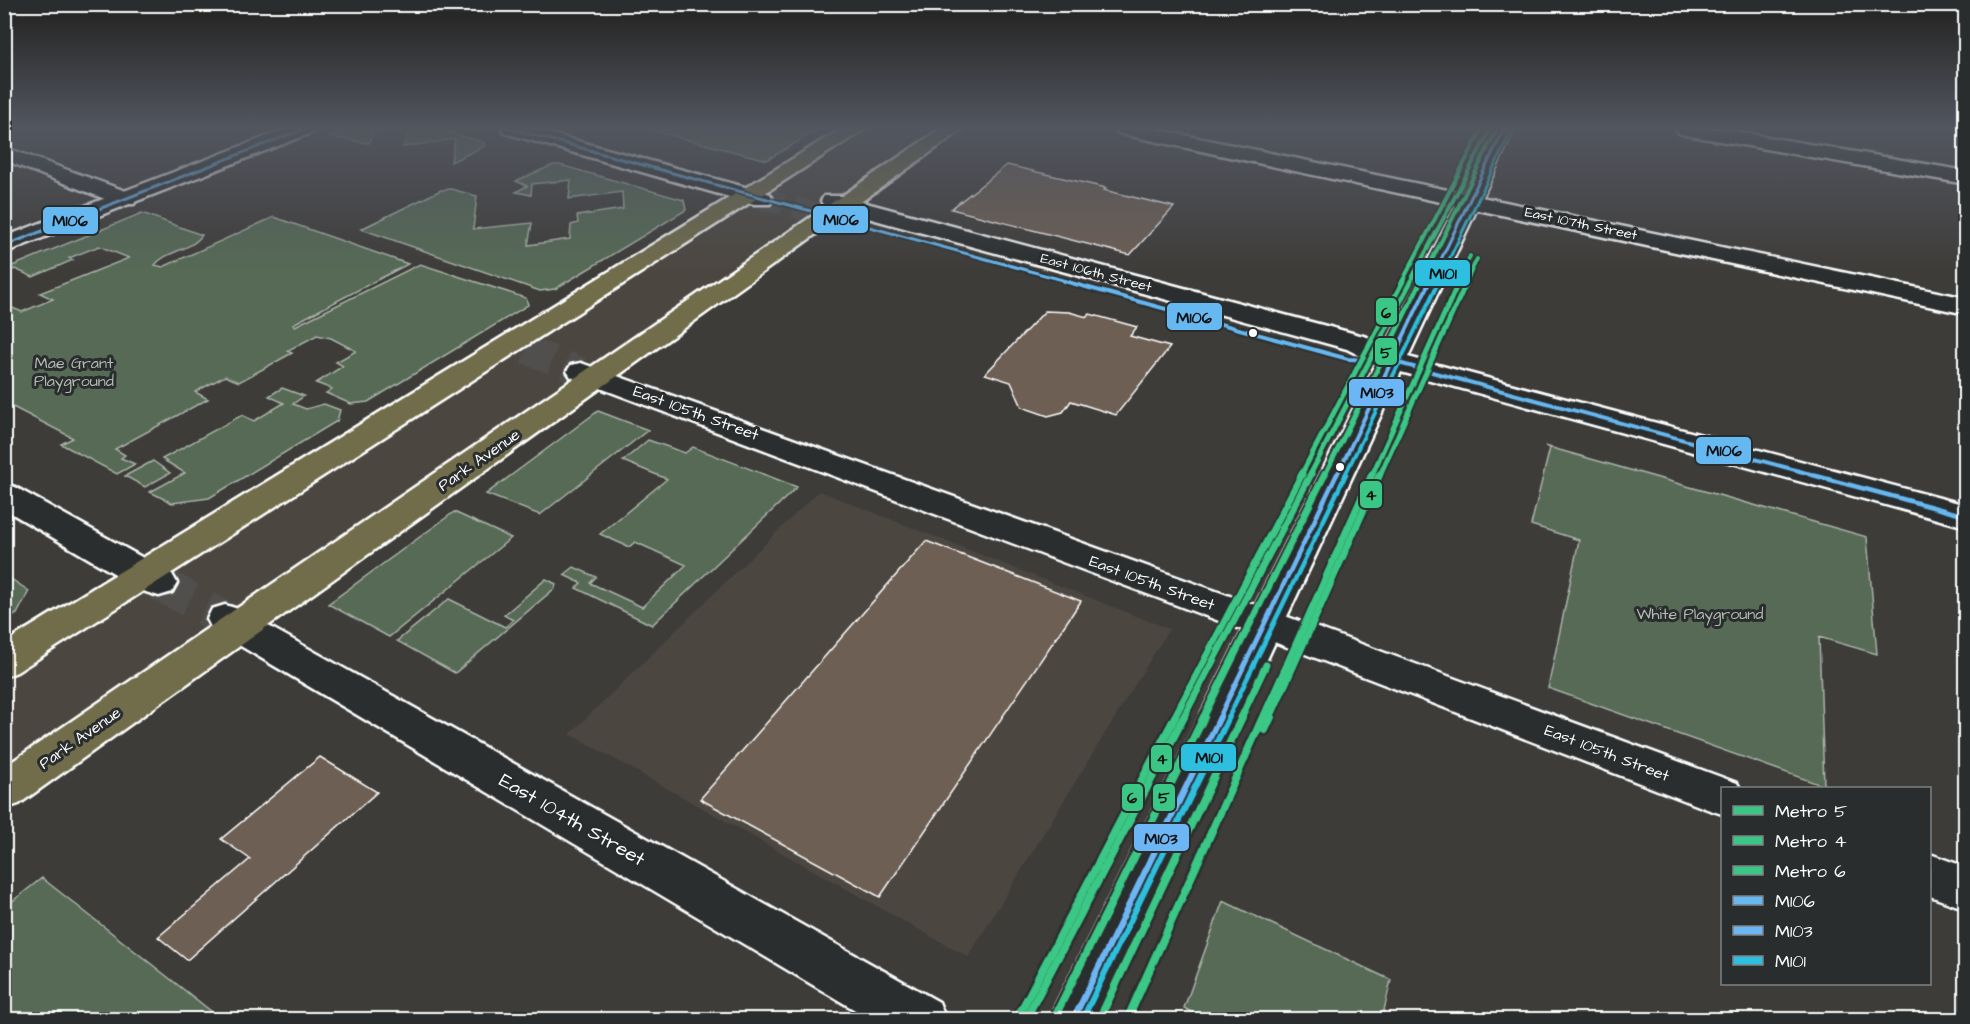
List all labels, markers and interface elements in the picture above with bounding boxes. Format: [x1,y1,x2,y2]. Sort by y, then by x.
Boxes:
street label: East 107th Street [1523,202,1639,246]
line badge: M106 [812,205,869,234]
line badge: M106 [42,206,99,235]
text: M106 [823,209,859,231]
text: M106 [52,210,88,232]
street label: East 106th Street [1038,249,1154,298]
line badge: M101 [1414,259,1471,287]
text: M101 [1429,263,1458,285]
line badge: 6 [1375,297,1398,326]
line badge: M106 [1166,302,1223,331]
text: 6 [1381,302,1391,324]
text: M106 [1176,307,1212,329]
unlabelled marker [1247,327,1259,339]
line badge: 5 [1374,337,1398,366]
text: 5 [1380,342,1392,364]
park label: Mae Grant Playground [34,352,114,393]
line badge: M103 [1348,378,1405,407]
street label: East 105th Street [630,380,762,446]
text: M103 [1360,382,1395,404]
street label: Park Avenue [434,423,525,496]
line badge: M106 [1695,436,1752,465]
text: M106 [1706,440,1742,462]
unlabelled marker [1334,461,1346,473]
line badge: 4 [1359,480,1383,509]
text: 4 [1366,484,1377,506]
street label: East 105th Street [1086,550,1218,616]
park label: White Playground [1637,603,1763,626]
street label: Park Avenue [35,701,126,774]
street label: East 105th Street [1541,719,1673,787]
line badge: M101 [1180,743,1237,772]
line badge: 4 [1150,744,1173,773]
text: M101 [1195,747,1224,769]
text: 4 [1157,748,1168,770]
street label: East 104th Street [494,767,650,873]
line badge: 6 [1121,783,1144,812]
line badge: 5 [1152,783,1176,812]
text: 6 [1127,787,1137,809]
text: 5 [1158,787,1170,809]
legend [1721,787,1931,985]
text: Metro 5 [1775,799,1847,824]
line badge: M103 [1133,823,1190,852]
text: M103 [1144,828,1179,850]
text: Metro 4 [1775,829,1846,854]
text: Metro 6 [1775,859,1845,884]
text: M106 [1775,889,1815,914]
text: M103 [1775,919,1813,944]
text: M101 [1775,949,1806,974]

